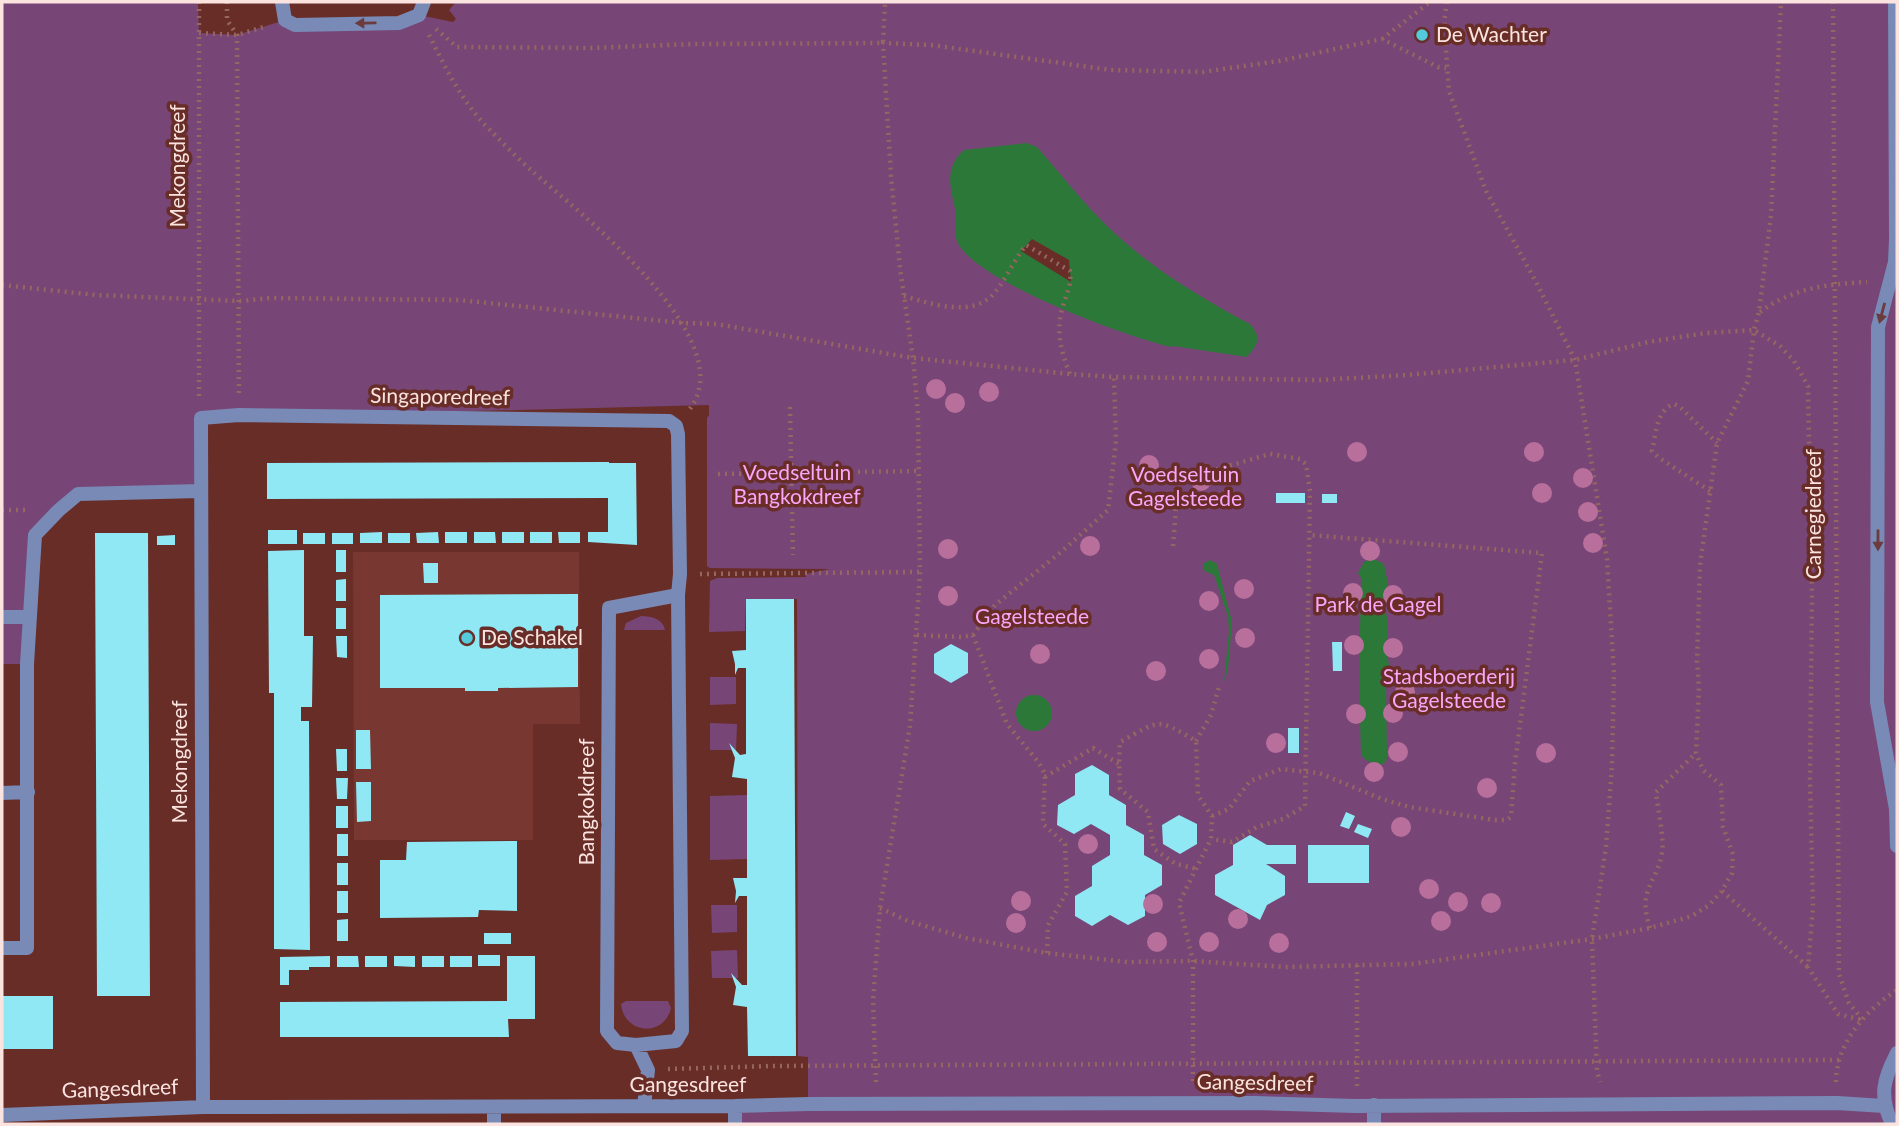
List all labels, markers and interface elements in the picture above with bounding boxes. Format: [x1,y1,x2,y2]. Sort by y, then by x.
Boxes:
one-way arrow [355,18,377,29]
place label: De Wachter [1436,21,1547,46]
marker: De Wachter [1414,27,1430,43]
street label: Mekongdreef [164,104,189,228]
one-way arrow [1876,303,1886,324]
street label: Singaporedreef [370,382,511,409]
street label: Carnegiedreef [1800,448,1825,579]
park label: Voedseltuin Bangkokdreef [734,459,861,508]
park label: Voedseltuin Gagelsteede [1128,461,1242,510]
one-way arrow [1872,530,1884,552]
park label: Park de Gagel [1314,591,1442,616]
park label: Gagelsteede [975,603,1089,628]
place label: De Schakel [481,624,583,649]
marker: De Schakel [459,630,475,646]
park label: Stadsboerderij Gagelsteede [1383,663,1515,712]
street label: Mekongdreef [166,700,191,824]
street label: Bangkokdreef [573,738,598,866]
street label: Gangesdreef [1196,1068,1314,1095]
street label: Gangesdreef [630,1071,747,1096]
street label: Gangesdreef [61,1073,179,1102]

